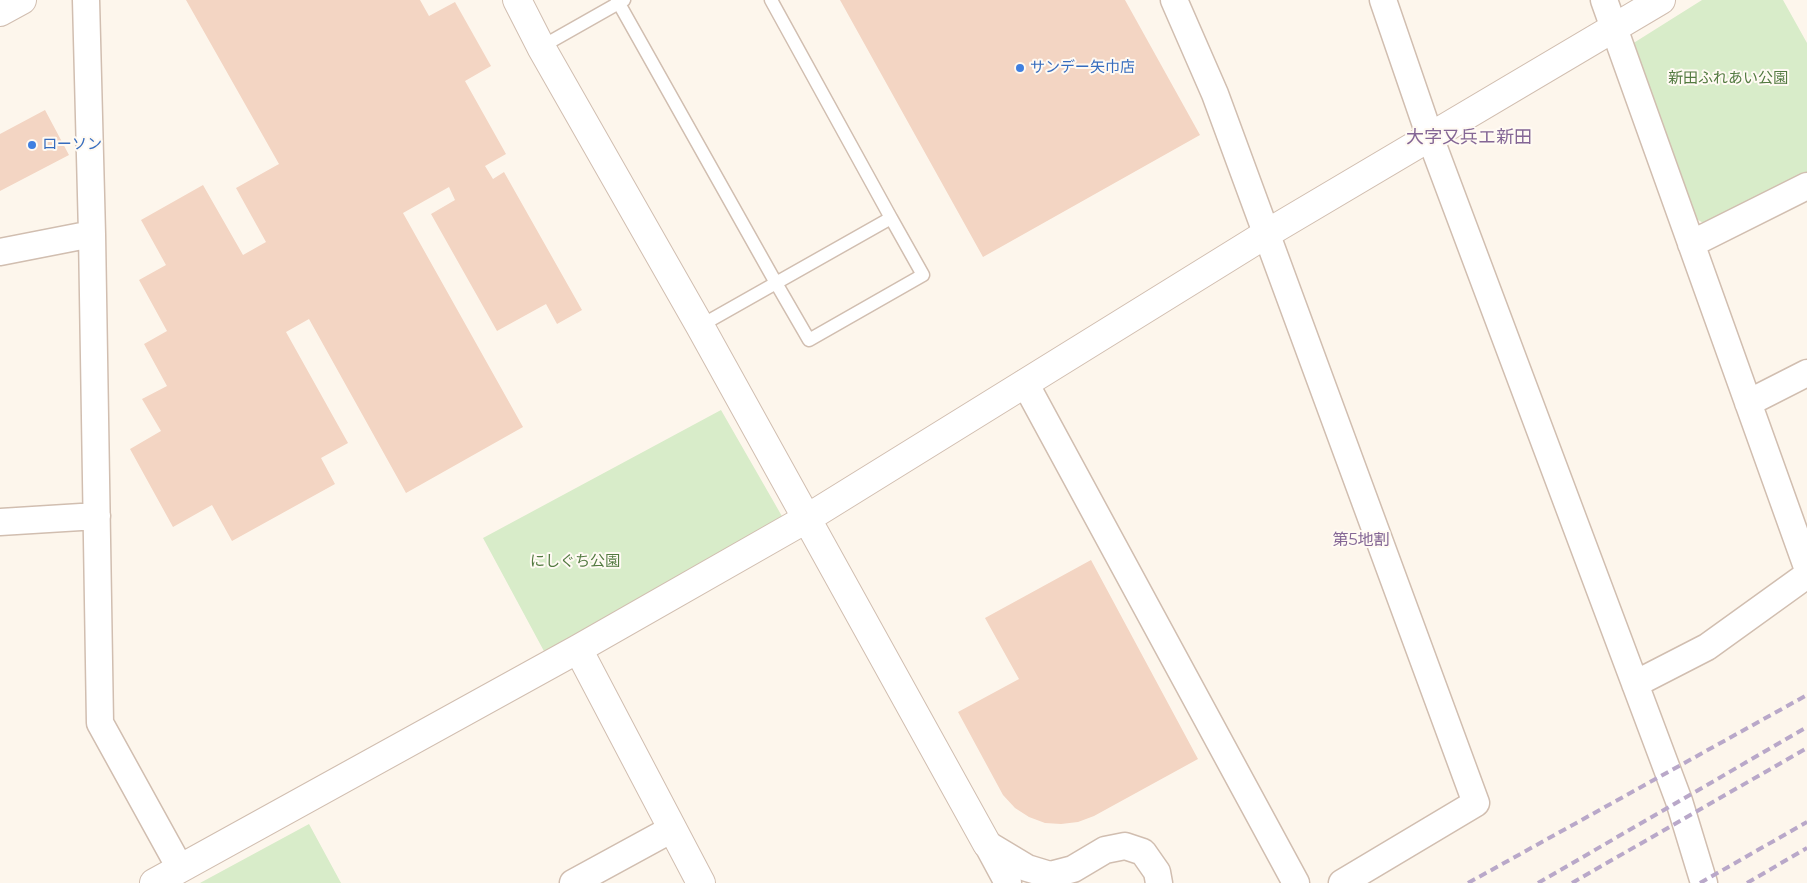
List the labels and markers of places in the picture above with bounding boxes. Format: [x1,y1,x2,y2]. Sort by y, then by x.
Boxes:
place label: サンデー矢巾店 [1030,59,1135,77]
marker: サンデー矢巾店 [1014,62,1026,74]
place label: ローソン [42,136,102,154]
marker: ローソン [26,139,38,151]

